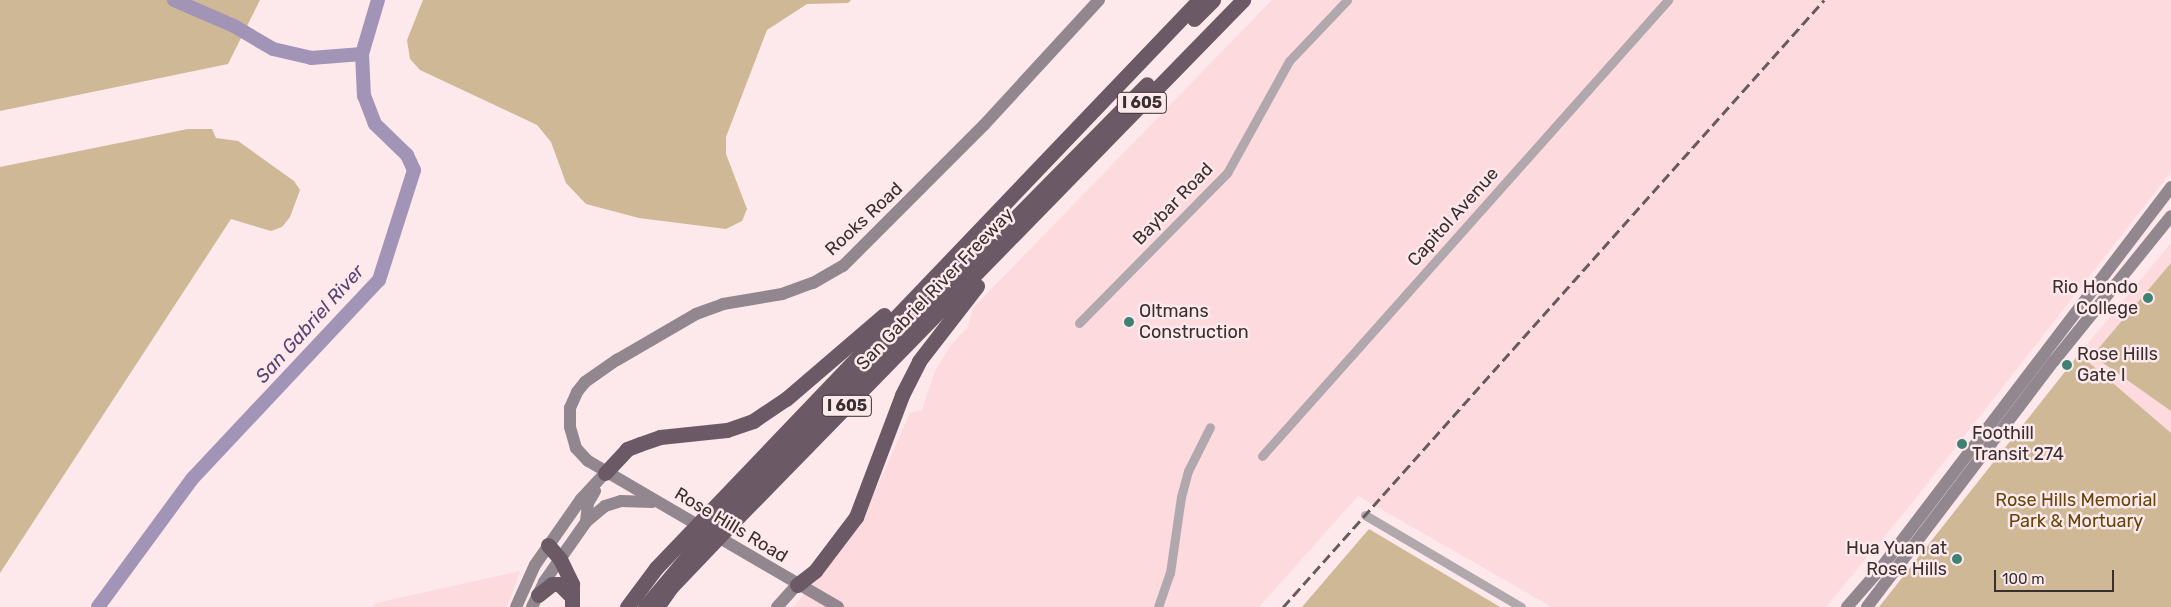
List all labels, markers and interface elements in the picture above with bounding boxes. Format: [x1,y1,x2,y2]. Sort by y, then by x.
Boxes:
road number: I 605 [1116,90,1168,116]
street label: Baybar Road [1128,158,1218,250]
street label: Capitol Avenue [1403,163,1503,271]
street label: Rooks Road [821,178,907,260]
street label: San Gabriel River Freeway [852,203,1018,375]
water label: San Gabriel River [251,260,369,388]
place label: Rio Hondo College [2052,277,2138,320]
marker: Rio Hondo College [2142,292,2154,304]
place label: Oltmans Construction [1139,301,1249,344]
marker: Oltmans Construction [1123,316,1135,328]
place label: Rose Hills Gate I [2077,344,2158,386]
marker: Rose Hills Gate I [2061,359,2073,371]
road number: I 605 [821,392,873,420]
place label: Foothill Transit 274 [1972,423,2064,466]
marker: Foothill Transit 274 [1956,438,1968,450]
street label: Rose Hills Road [671,483,791,567]
park label: Rose Hills Memorial Park & Mortuary [1995,490,2157,532]
place label: Hua Yuan at Rose Hills [1846,538,1947,580]
marker: Hua Yuan at Rose Hills [1951,553,1963,565]
scale bar [1996,560,2116,592]
text: 100 m [2002,570,2044,588]

